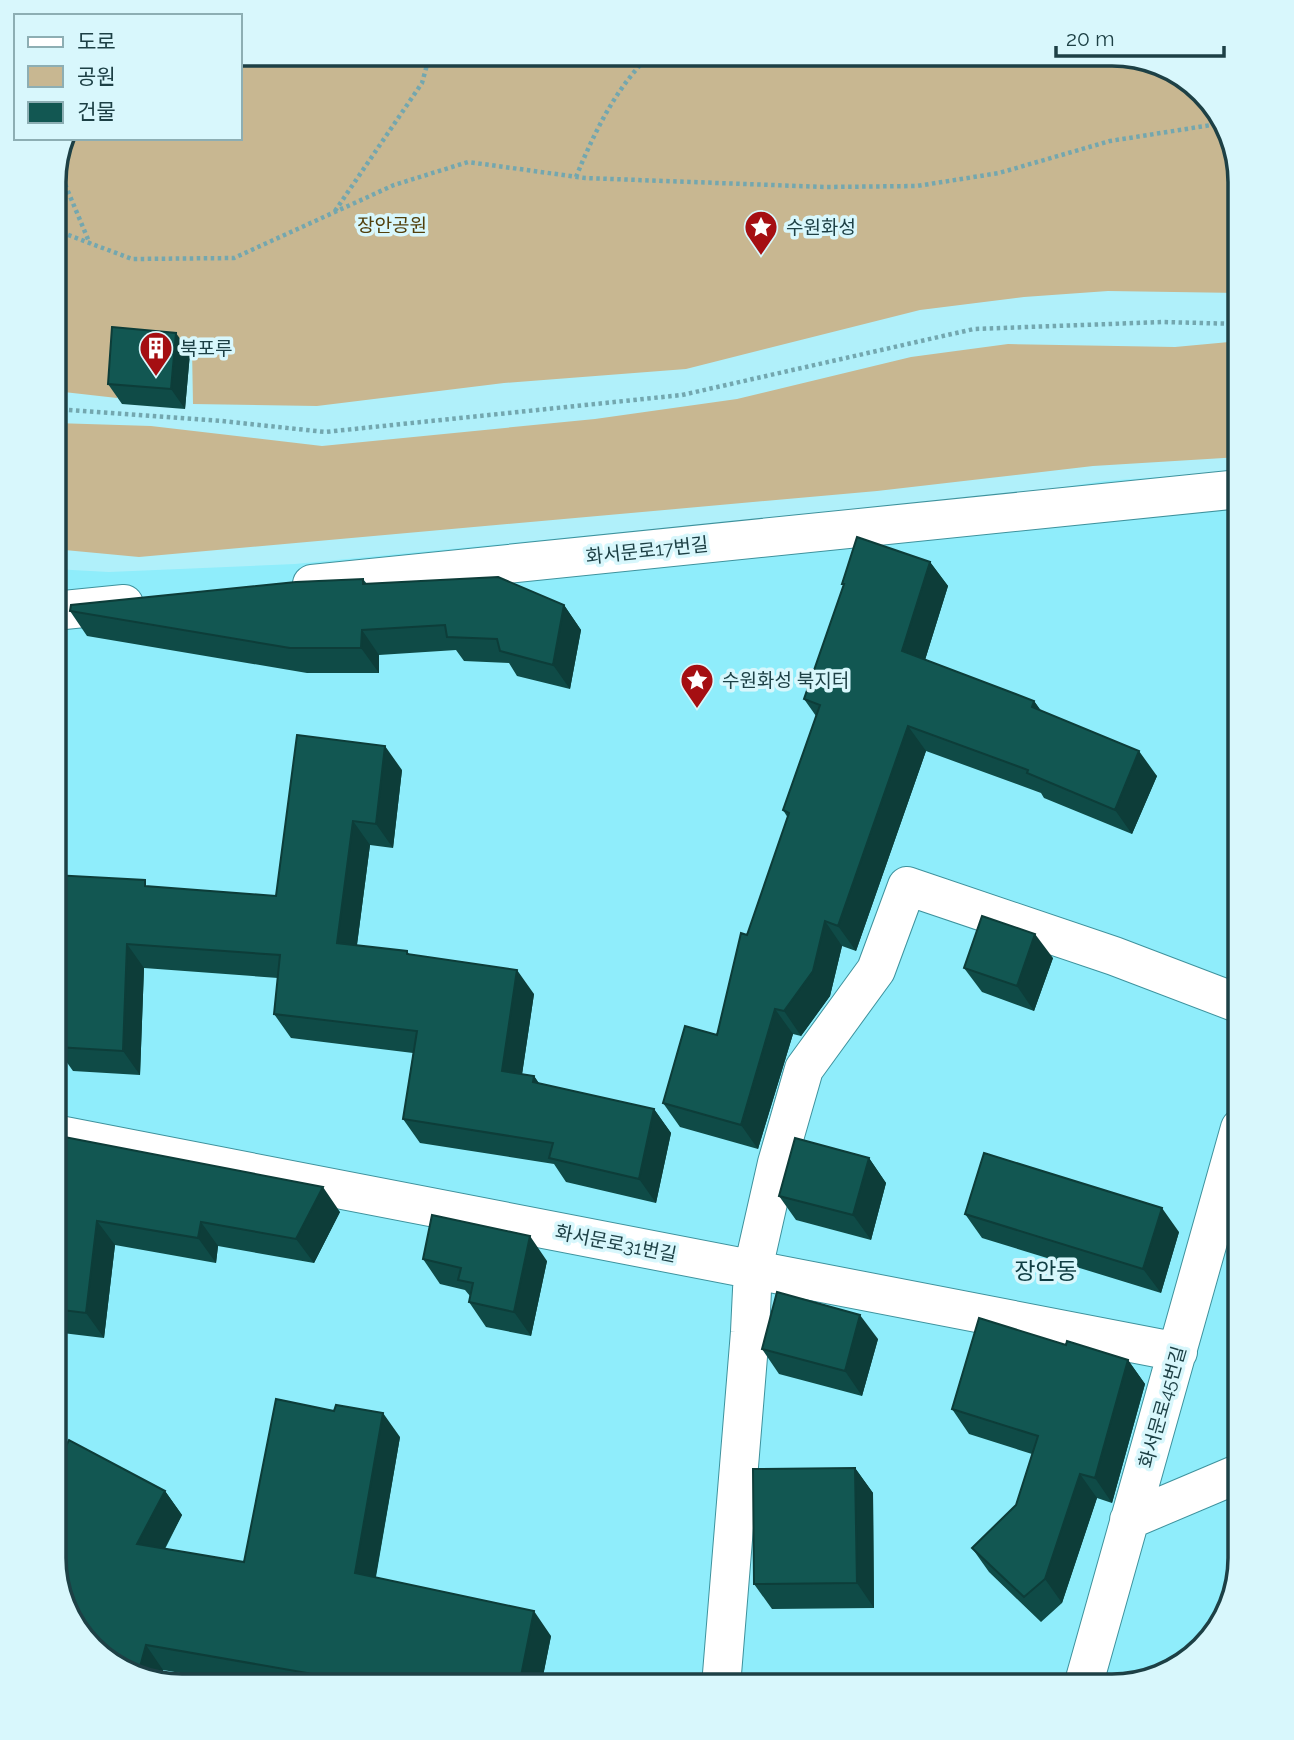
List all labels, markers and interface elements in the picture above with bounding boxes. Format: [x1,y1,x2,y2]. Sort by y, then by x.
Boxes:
legend [14,14,242,140]
scale bar [1056,14,1224,58]
text: 20 m [1066,26,1114,51]
text: 도로 [77,29,116,54]
text: 공원 [77,64,116,89]
text: 건물 [77,99,116,124]
place icon: 수원화성 [742,208,780,257]
park label: 장안공원 [357,214,427,236]
place label: 수원화성 [786,216,856,238]
building icon: 북포루 [137,329,175,378]
place label: 북포루 [180,337,232,359]
street label: 화서문로17번길 [585,533,709,567]
place icon: 수원화성 북지터 [678,661,716,710]
place label: 수원화성 북지터 [722,669,849,691]
street label: 화서문로31번길 [553,1220,679,1266]
district label: 장안동 [1014,1257,1078,1284]
street label: 화서문로45번길 [1134,1344,1190,1470]

